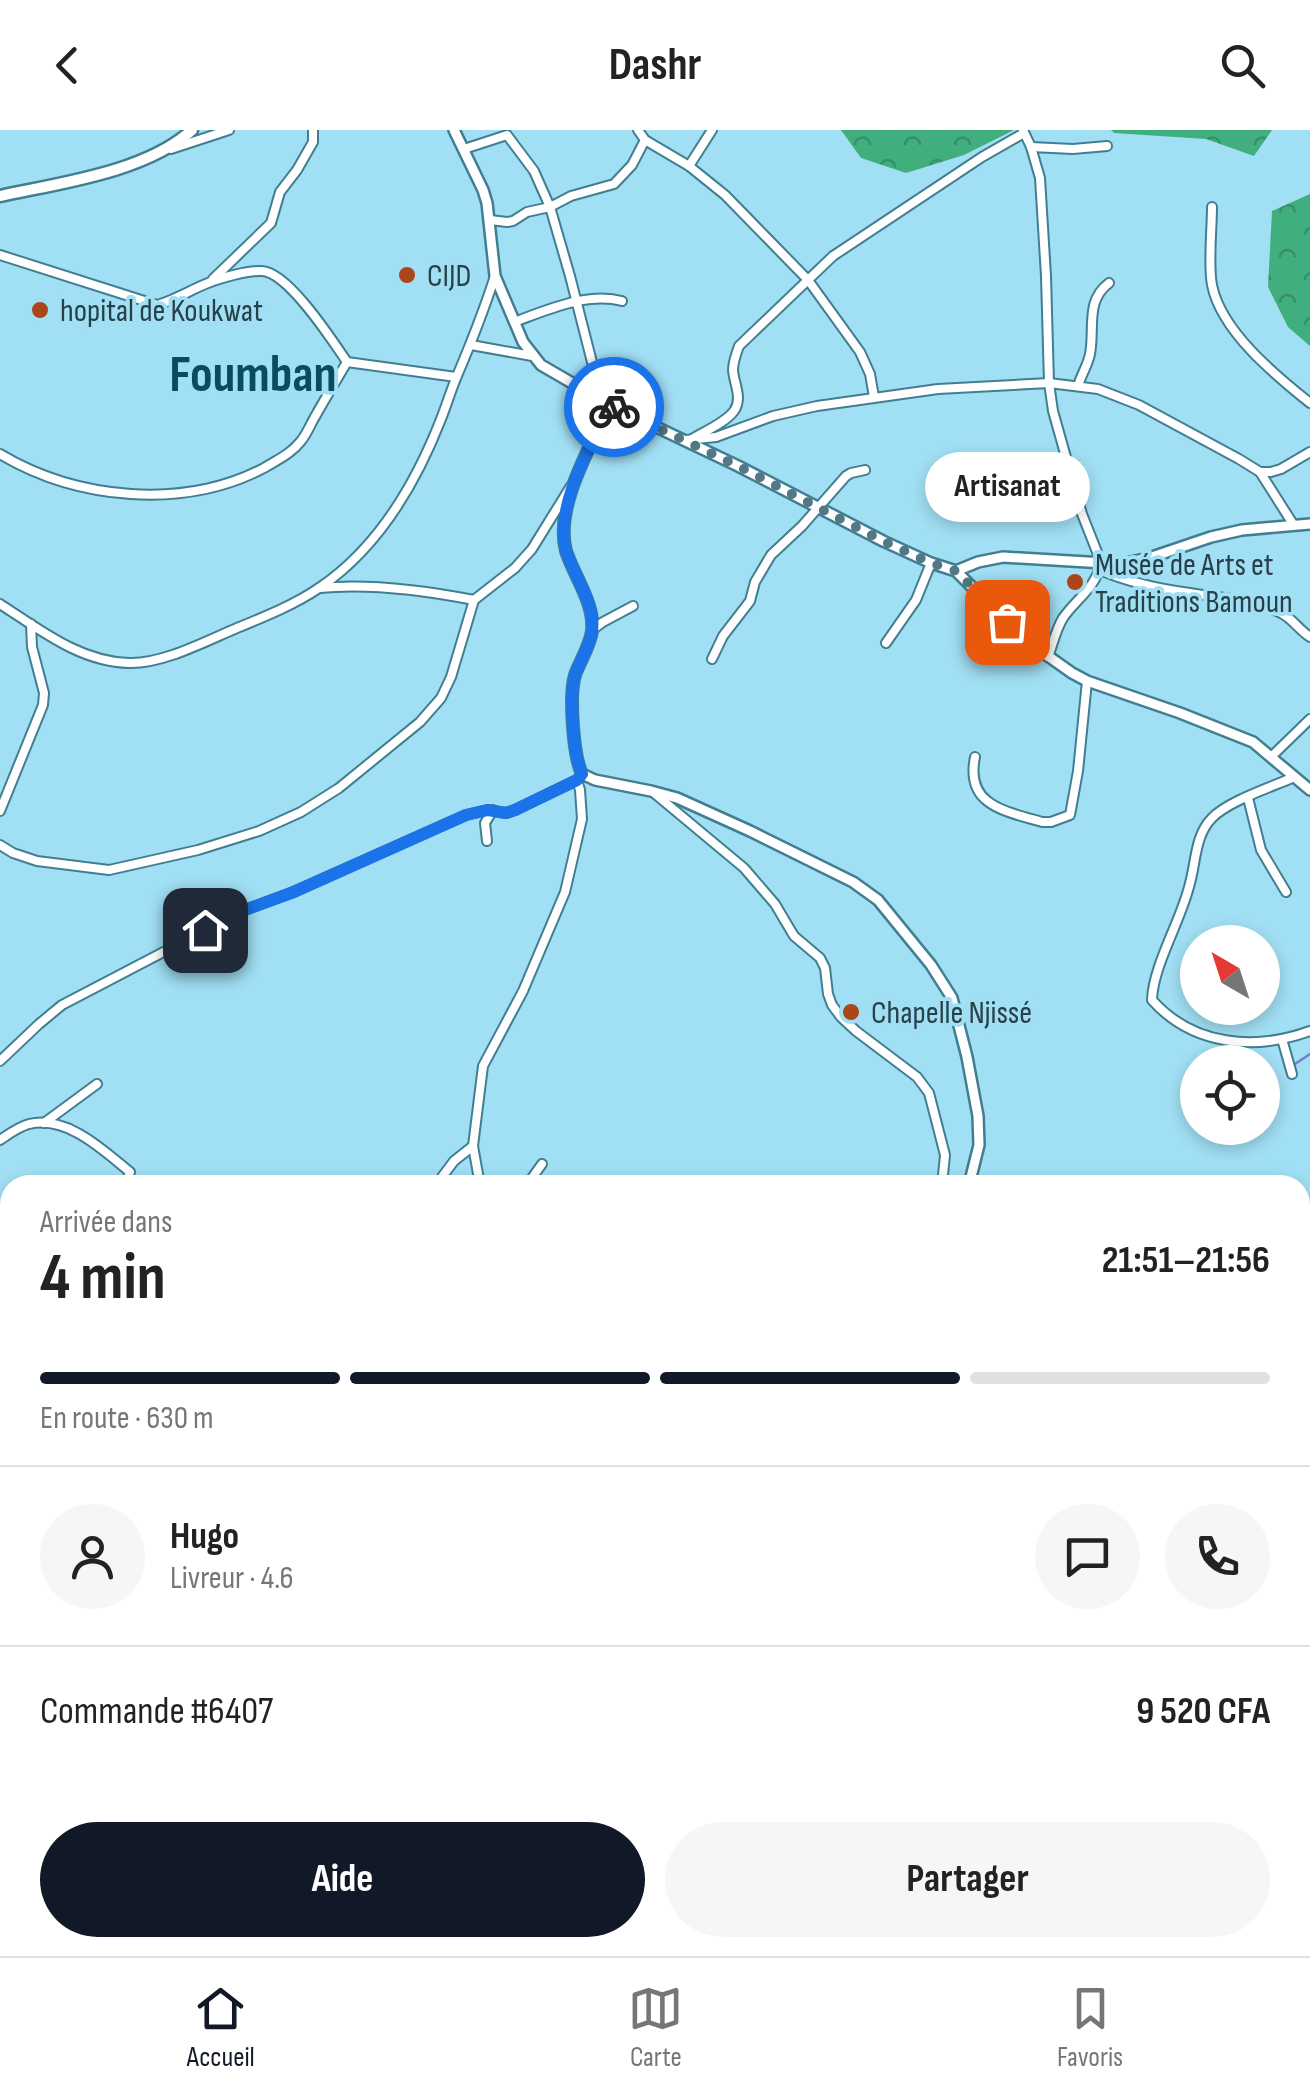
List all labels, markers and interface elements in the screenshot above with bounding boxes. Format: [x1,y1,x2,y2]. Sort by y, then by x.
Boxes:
icon: back [40,38,95,93]
text: Dashr [609,38,701,93]
icon: search [1215,38,1270,93]
place label: CIJD [427,257,471,296]
marker: CIJD [396,264,418,286]
place label: hopital de Koukwat [60,292,263,331]
marker: hopital de Koukwat [29,299,51,321]
district label: Foumban [169,344,337,407]
courier [564,357,664,457]
icon: bike [587,380,642,435]
callout: Artisanat [924,452,1090,522]
text: Artisanat [954,467,1061,506]
place label: Musée de Arts et Traditions Bamoun [1095,546,1293,622]
marker: Musée de Arts et Traditions Bamoun [1064,571,1086,593]
pin [965,580,1050,665]
icon: bag [980,595,1035,650]
pin [163,888,248,973]
icon: home [178,903,233,958]
north arrow [1180,925,1280,1025]
map controls [1180,925,1280,1145]
place label: Chapelle Njissé [871,994,1032,1033]
marker: Chapelle Njissé [840,1001,862,1023]
button: locate [1180,1045,1280,1145]
text: Arrivée dans [40,1203,172,1242]
text: 21:51–21:56 [1102,1238,1270,1283]
text: 4 min [40,1240,166,1318]
text: En route · 630 m [40,1399,214,1438]
button: person [40,1504,145,1609]
button: chat [1035,1504,1140,1609]
button: phone [1165,1504,1270,1609]
text: Hugo [170,1514,239,1559]
text: Livreur · 4.6 [170,1559,294,1598]
text: Commande #6407 [40,1689,273,1734]
text: 9 520 CFA [1136,1689,1270,1734]
button: Aide [40,1822,645,1937]
button: Partager [665,1822,1270,1937]
tab: Accueil [187,1981,255,2074]
tab: Carte [628,1981,683,2074]
tab: Favoris [1057,1981,1123,2074]

